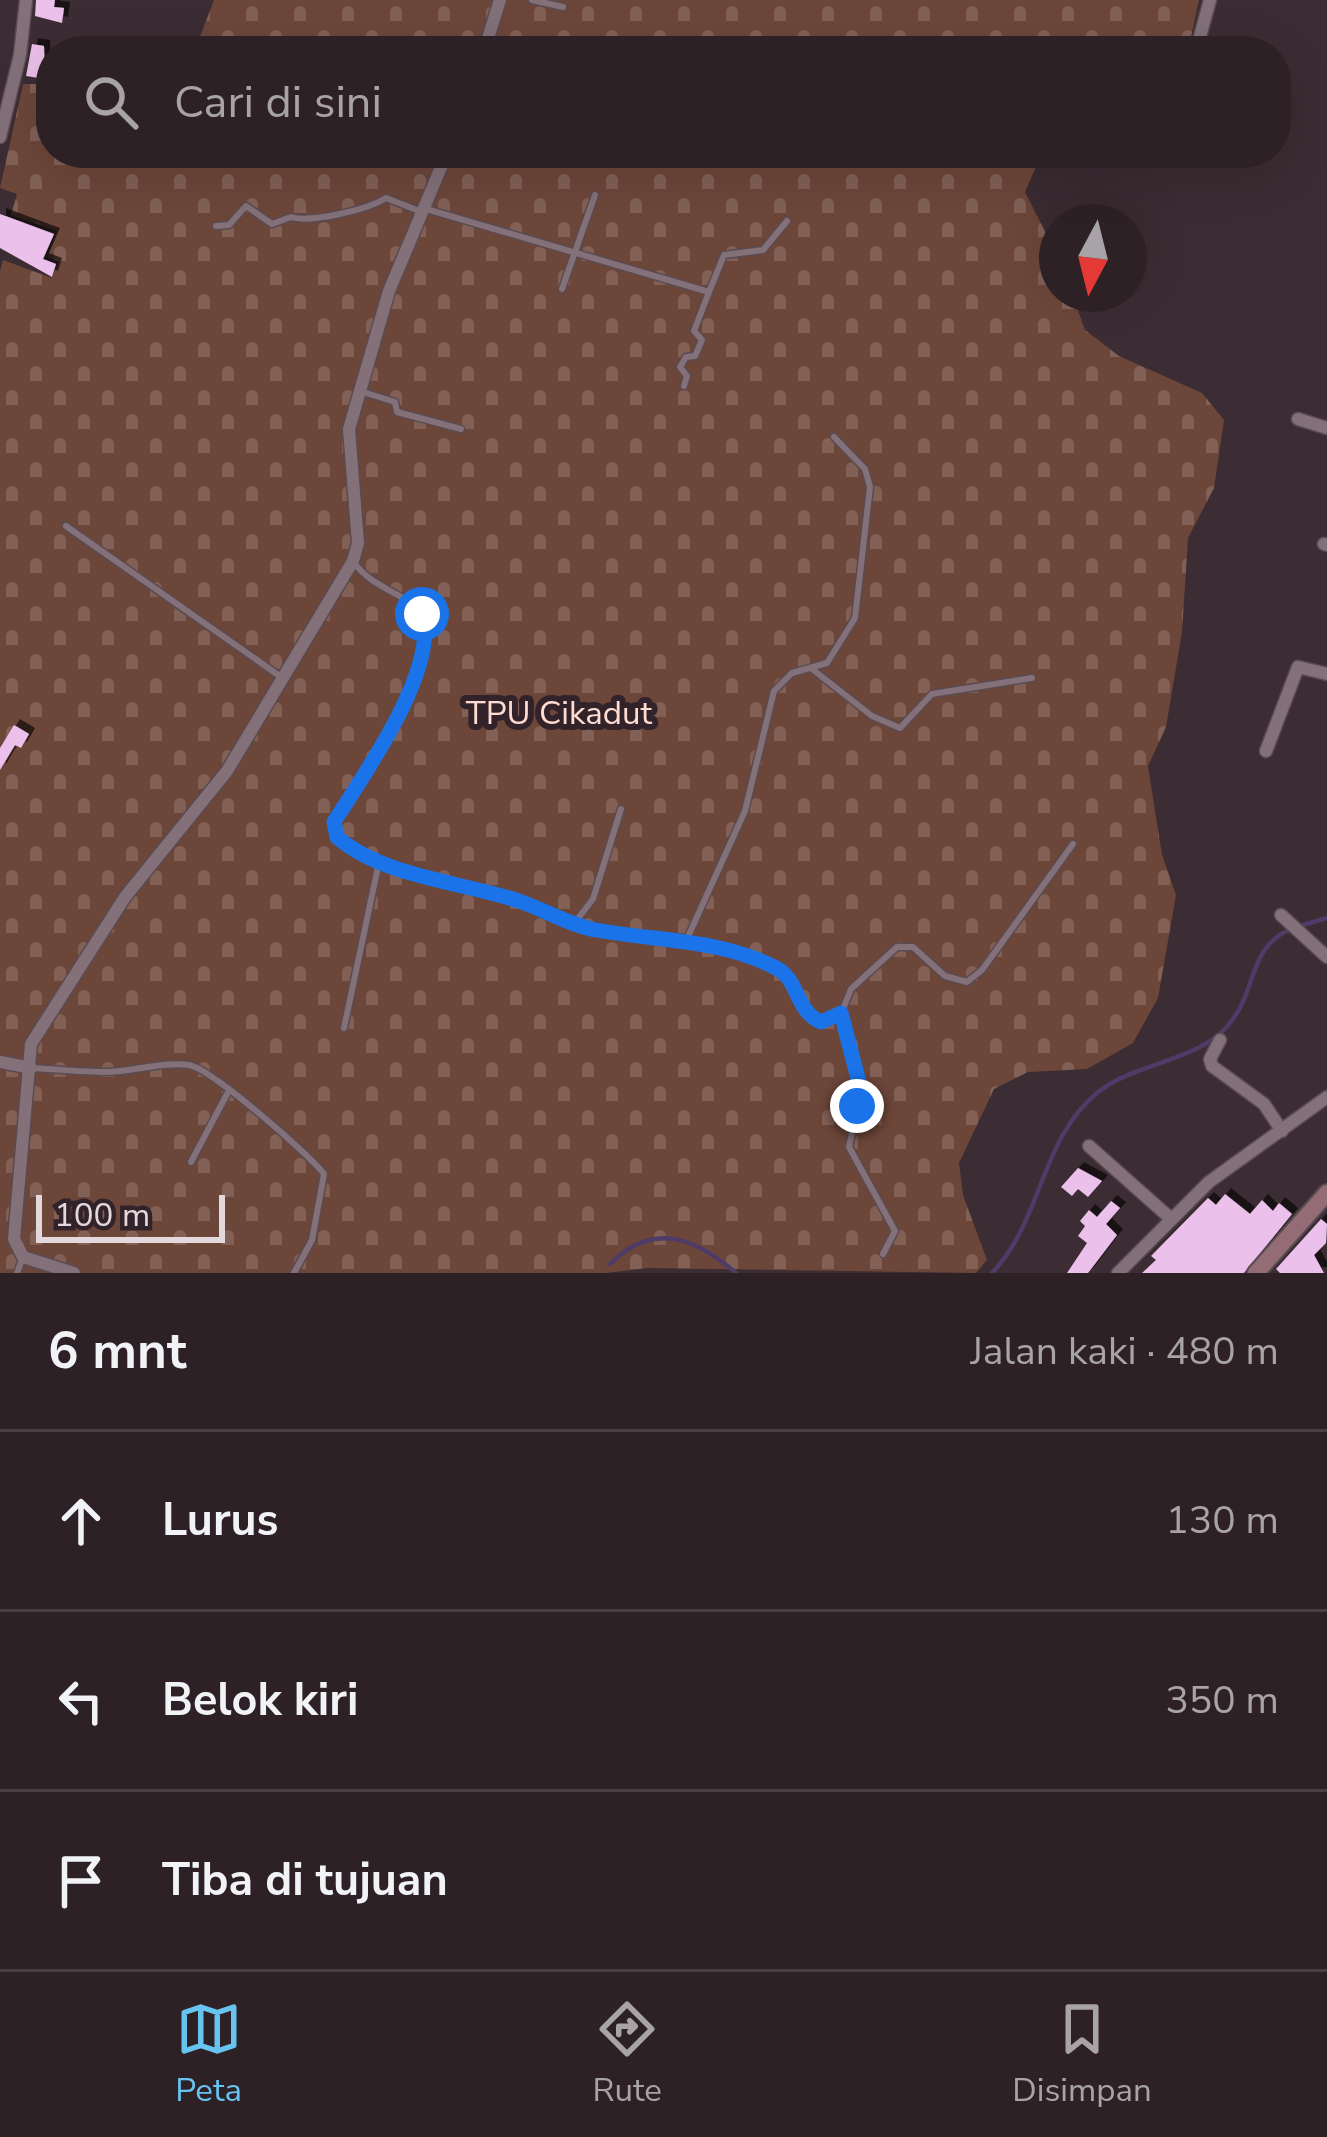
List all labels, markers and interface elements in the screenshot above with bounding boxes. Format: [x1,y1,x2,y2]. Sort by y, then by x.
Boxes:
search box [36,36,1291,168]
icon: search [78,69,144,135]
text: Cari di sini [174,72,382,133]
north arrow [1039,204,1147,312]
route start [395,587,449,641]
park label: TPU Cikadut [466,691,653,736]
route end [830,1079,884,1133]
scale bar [36,1189,225,1242]
text: 100 m [54,1193,150,1238]
text: 6 mnt [48,1316,187,1386]
text: Jalan kaki · 480 m [970,1325,1279,1378]
icon: ahead [48,1488,114,1554]
text: Lurus [162,1490,279,1551]
text: 130 m [1165,1494,1279,1547]
icon: left [48,1668,114,1734]
text: Belok kiri [162,1670,358,1731]
text: 350 m [1165,1674,1279,1727]
icon: arrive [48,1848,114,1914]
text: Tiba di tujuan [162,1850,448,1911]
tab: Peta [175,1996,242,2113]
tab: Rute [592,1996,662,2113]
tab: Disimpan [1012,1996,1152,2113]

